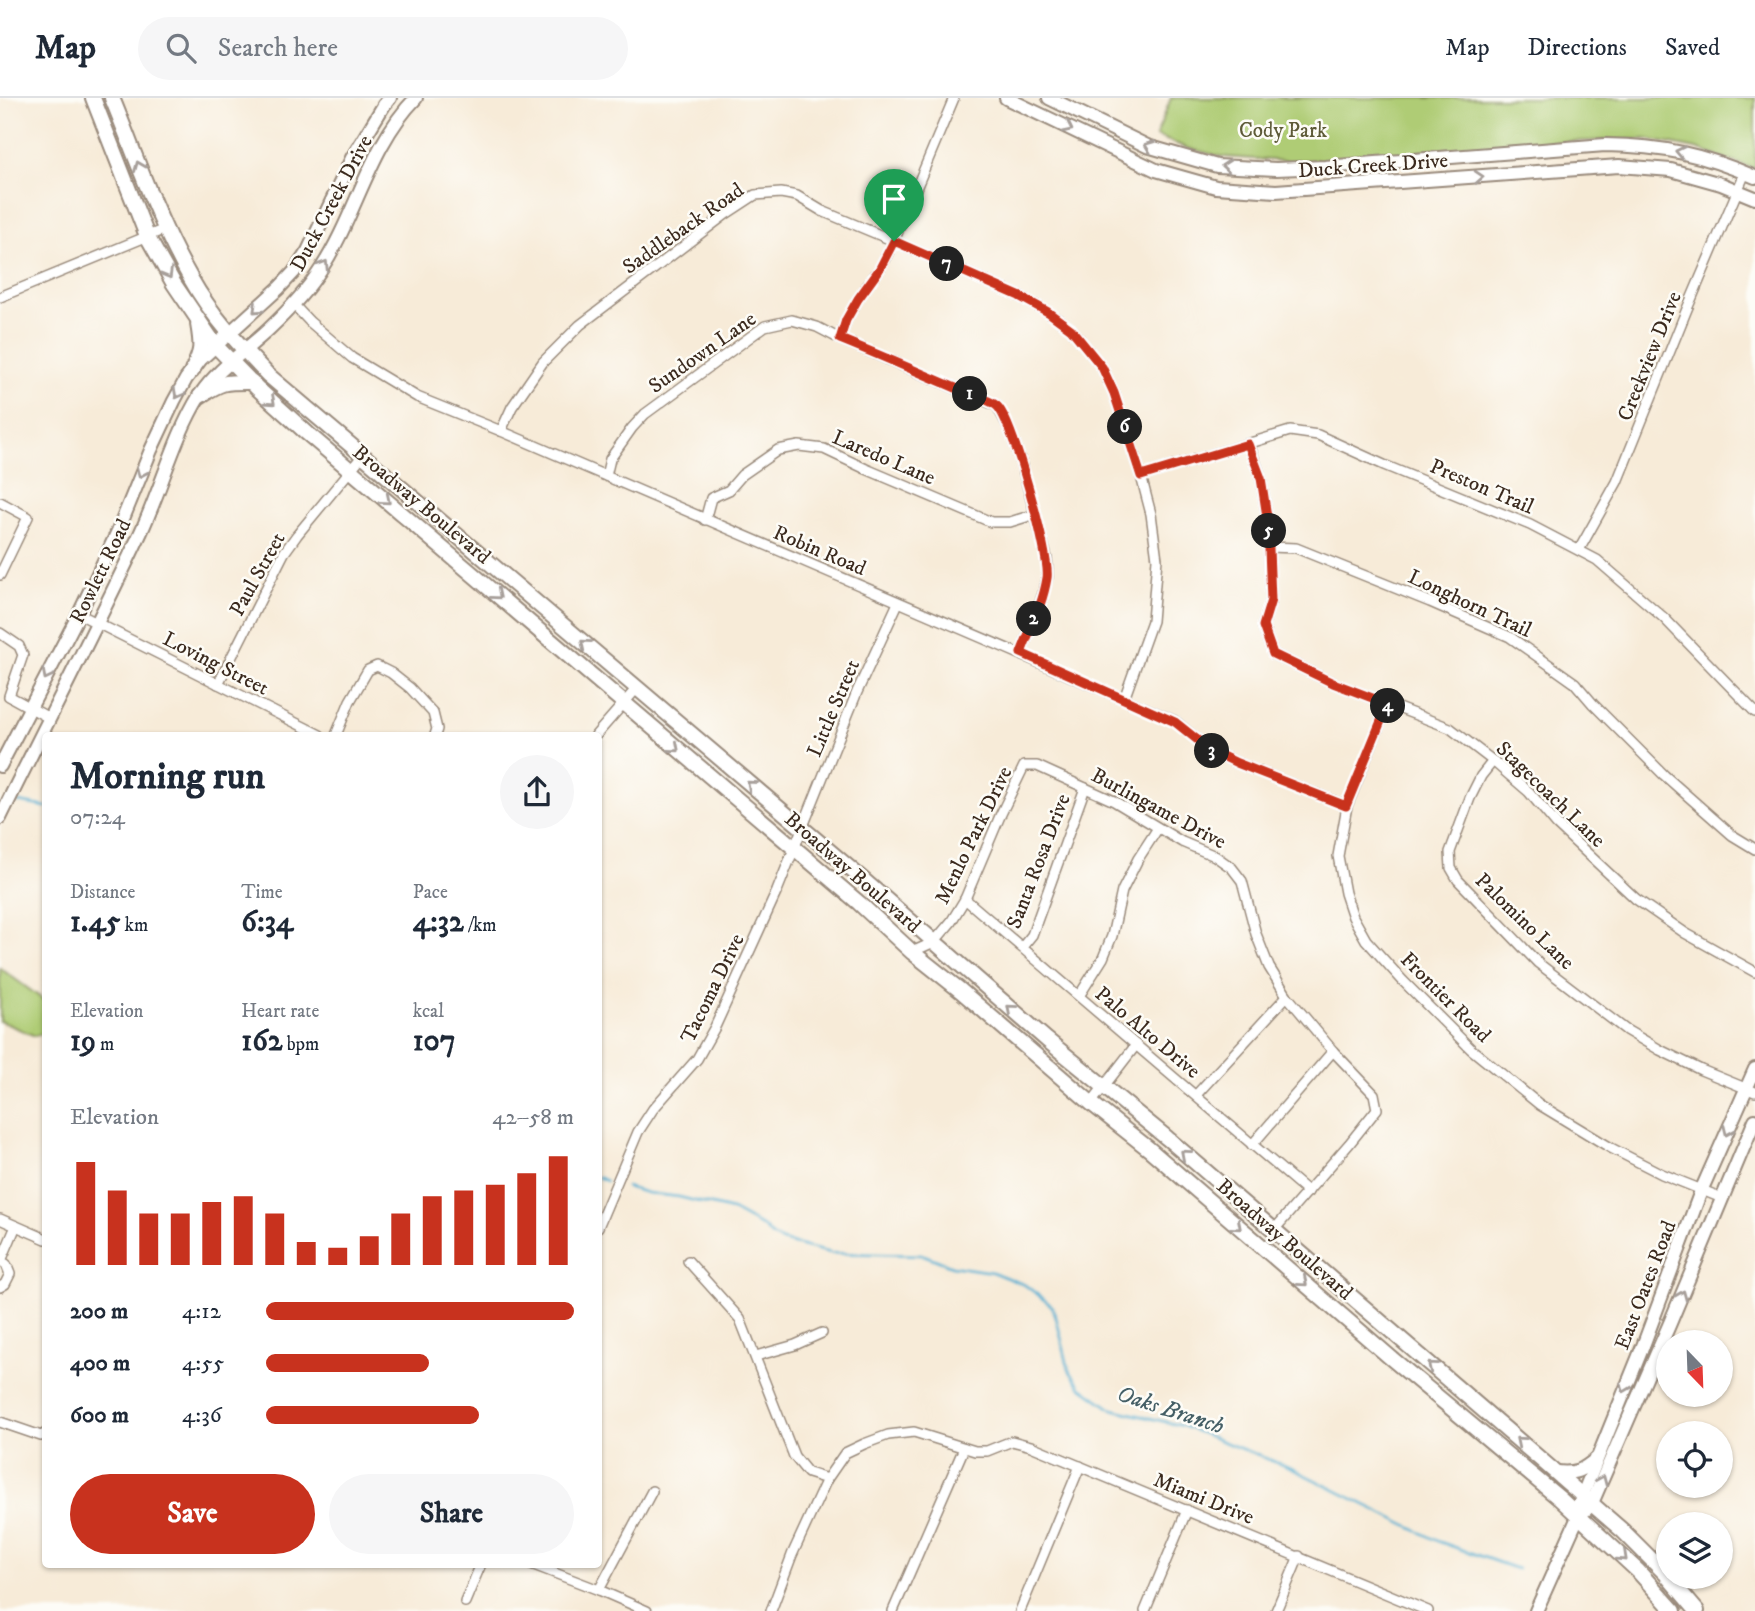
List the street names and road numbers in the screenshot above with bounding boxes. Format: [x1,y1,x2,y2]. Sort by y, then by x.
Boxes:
street label: Duck Creek Drive [285,131,379,276]
street label: Duck Creek Drive [1297,148,1449,184]
street label: Saddleback Road [618,177,750,280]
street label: Creekview Drive [1612,287,1688,425]
street label: Sundown Lane [644,306,762,399]
street label: Laredo Lane [828,425,939,491]
street label: Broadway Boulevard [347,439,496,570]
street label: Preston Trail [1426,453,1538,521]
street label: Rowlett Road [64,514,138,628]
street label: Robin Road [769,520,870,582]
street label: Paul Street [224,528,292,621]
street label: Longhorn Trail [1404,564,1536,644]
street label: Loving Street [158,626,273,702]
street label: Little Street [802,656,866,761]
street label: Stagecoach Lane [1490,736,1611,854]
street label: Menlo Park Drive [929,762,1019,909]
street label: Burlingame Drive [1087,763,1231,855]
street label: Santa Rosa Drive [1001,790,1077,932]
street label: Broadway Boulevard [779,806,926,939]
street label: Palomino Lane [1469,868,1580,976]
street label: Tacoma Drive [675,929,751,1047]
street label: Frontier Road [1395,947,1496,1049]
street label: Palo Alto Drive [1089,981,1206,1085]
street label: Broadway Boulevard [1211,1173,1358,1306]
street label: East Oates Road [1609,1217,1683,1354]
street label: Miami Drive [1150,1467,1258,1531]

